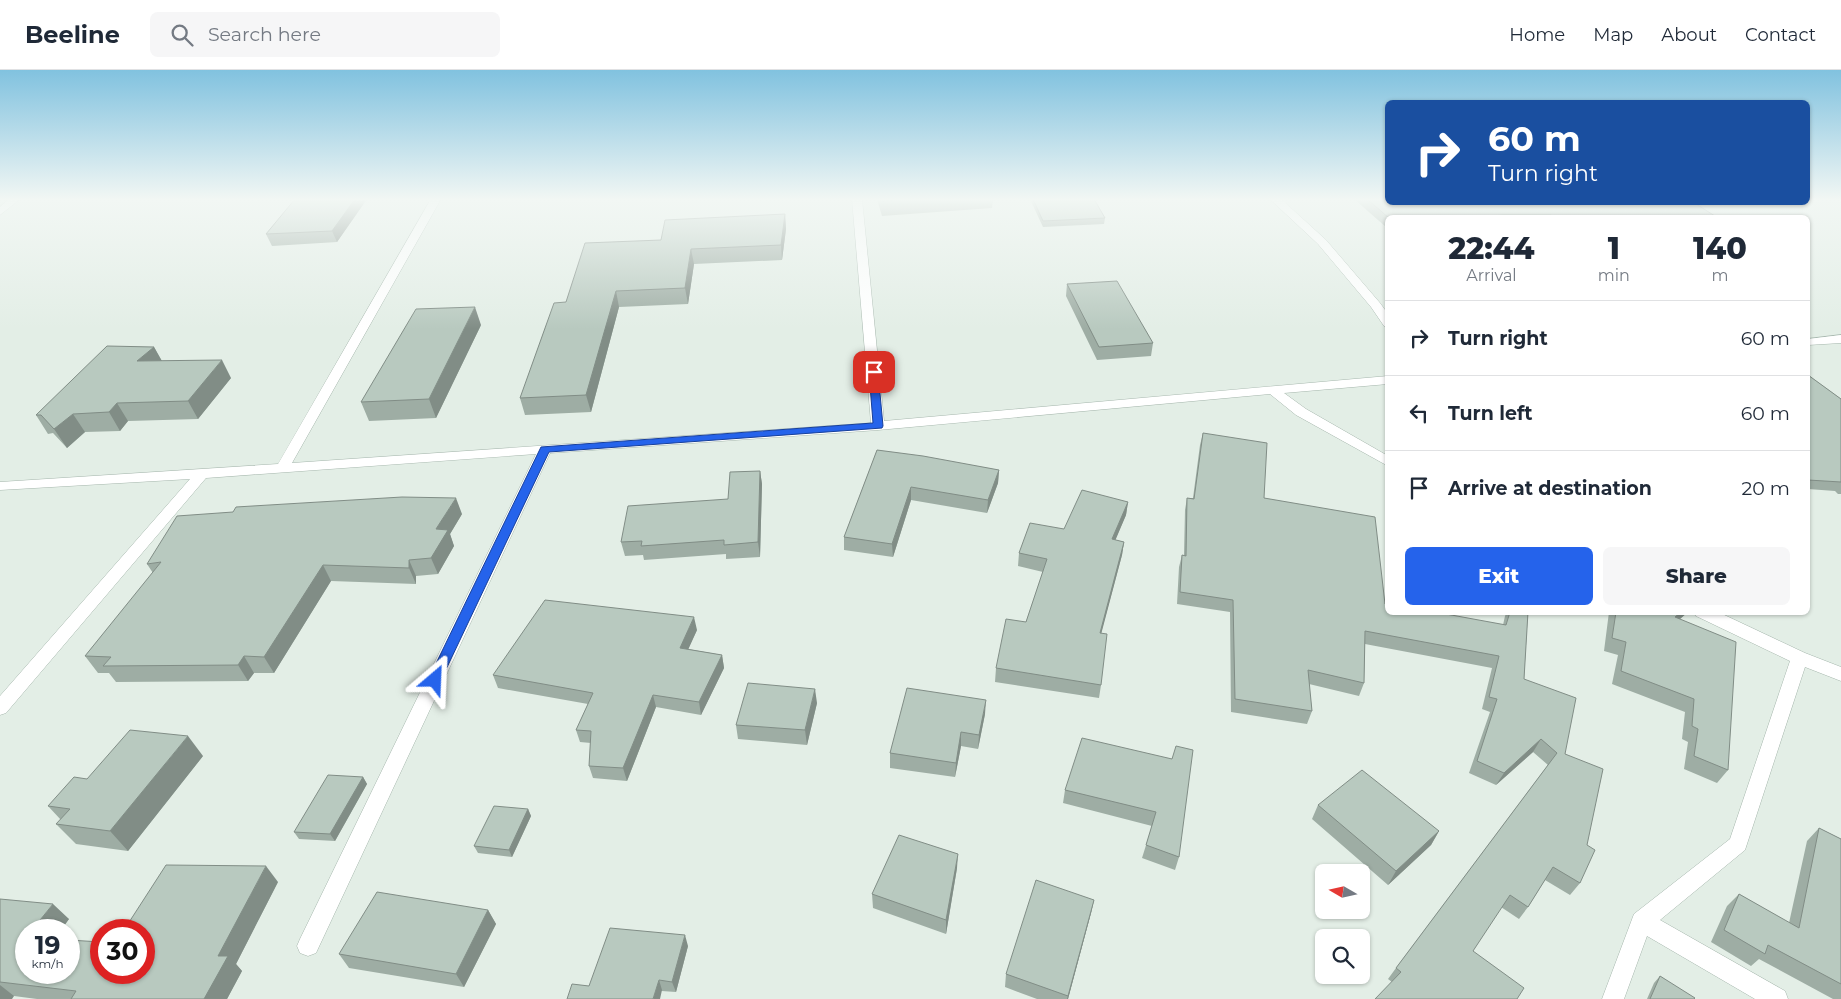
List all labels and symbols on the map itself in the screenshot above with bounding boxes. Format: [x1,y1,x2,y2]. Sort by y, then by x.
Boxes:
pin [853,351,895,393]
position arrow [408,653,460,705]
north arrow [1315,864,1370,919]
speed limit sign: 30 [90,919,155,984]

